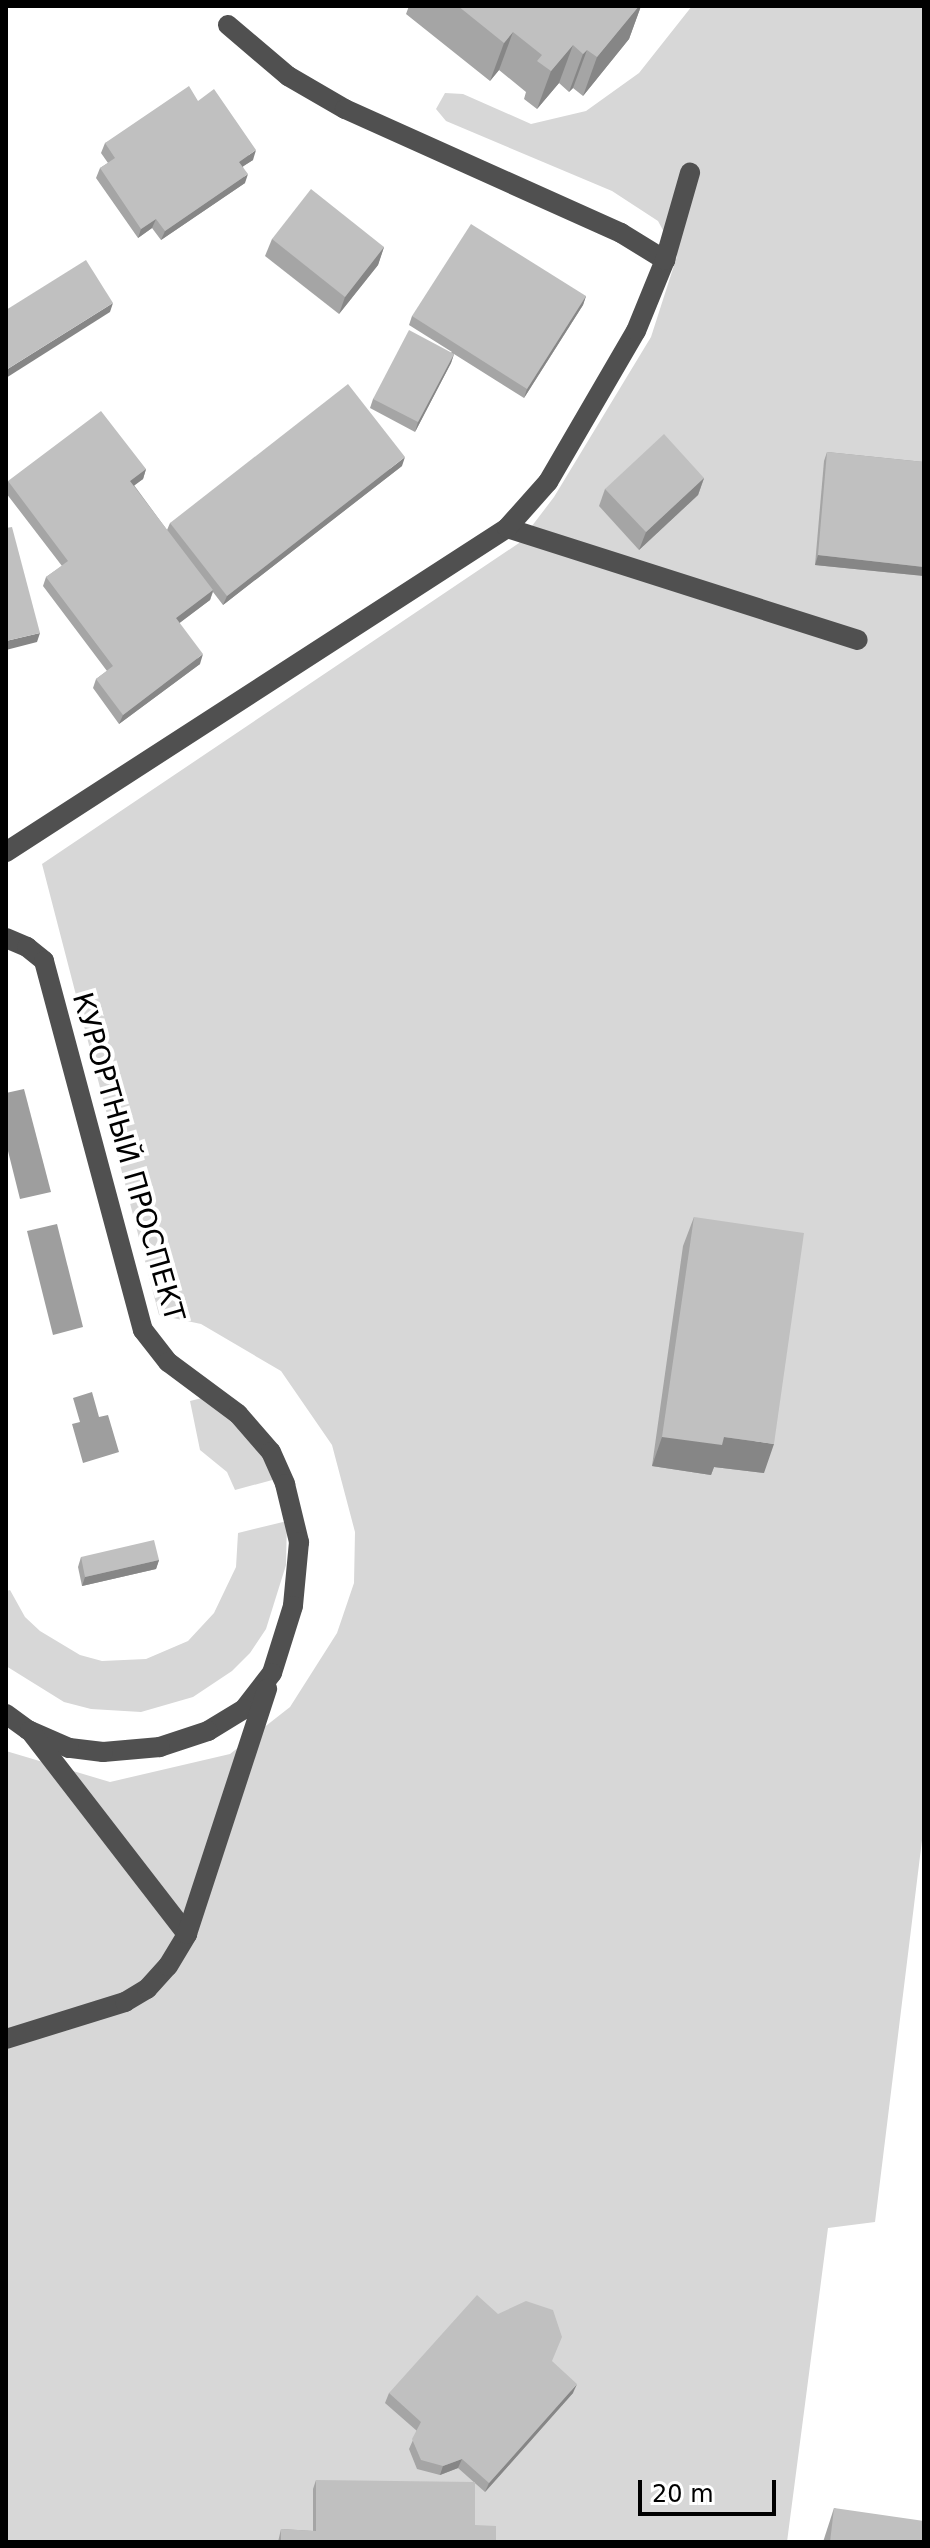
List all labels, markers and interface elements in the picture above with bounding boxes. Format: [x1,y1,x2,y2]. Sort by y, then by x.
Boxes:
street label: КУРОРТНЫЙ ПРОСПЕКТ [65,989,191,1325]
scale bar [642,2464,780,2514]
text: 20 m [652,2480,714,2508]

